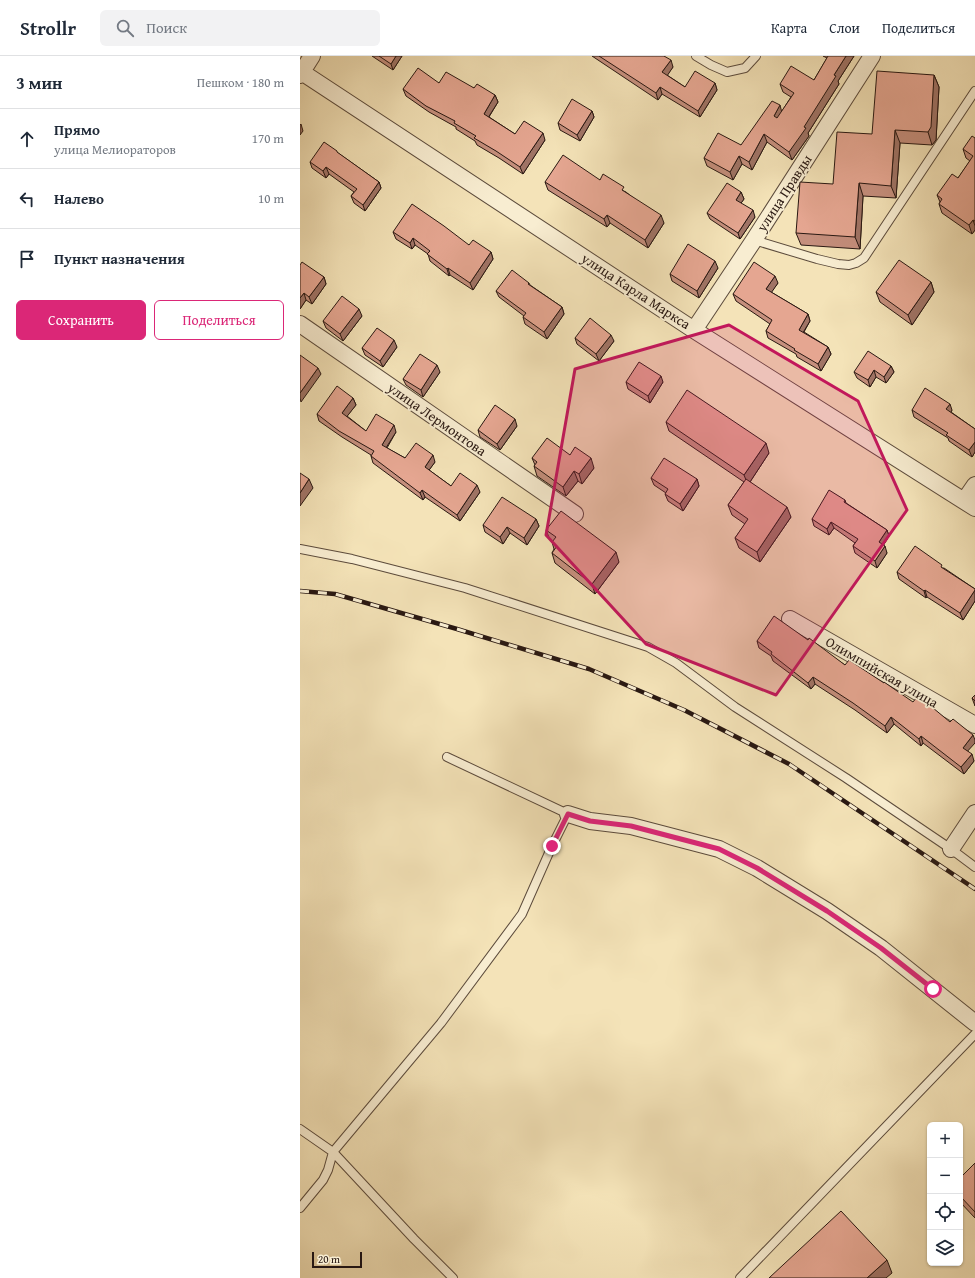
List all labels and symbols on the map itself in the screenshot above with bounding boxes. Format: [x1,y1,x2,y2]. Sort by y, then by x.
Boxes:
street label: улица Правды [751,150,817,236]
street label: улица Карла Маркса [577,248,695,334]
street label: улица Лермонтова [383,377,491,461]
street label: Олимпийская улица [822,632,942,713]
route end [543,837,561,855]
route start [924,980,942,998]
scale bar [312,1250,362,1269]

